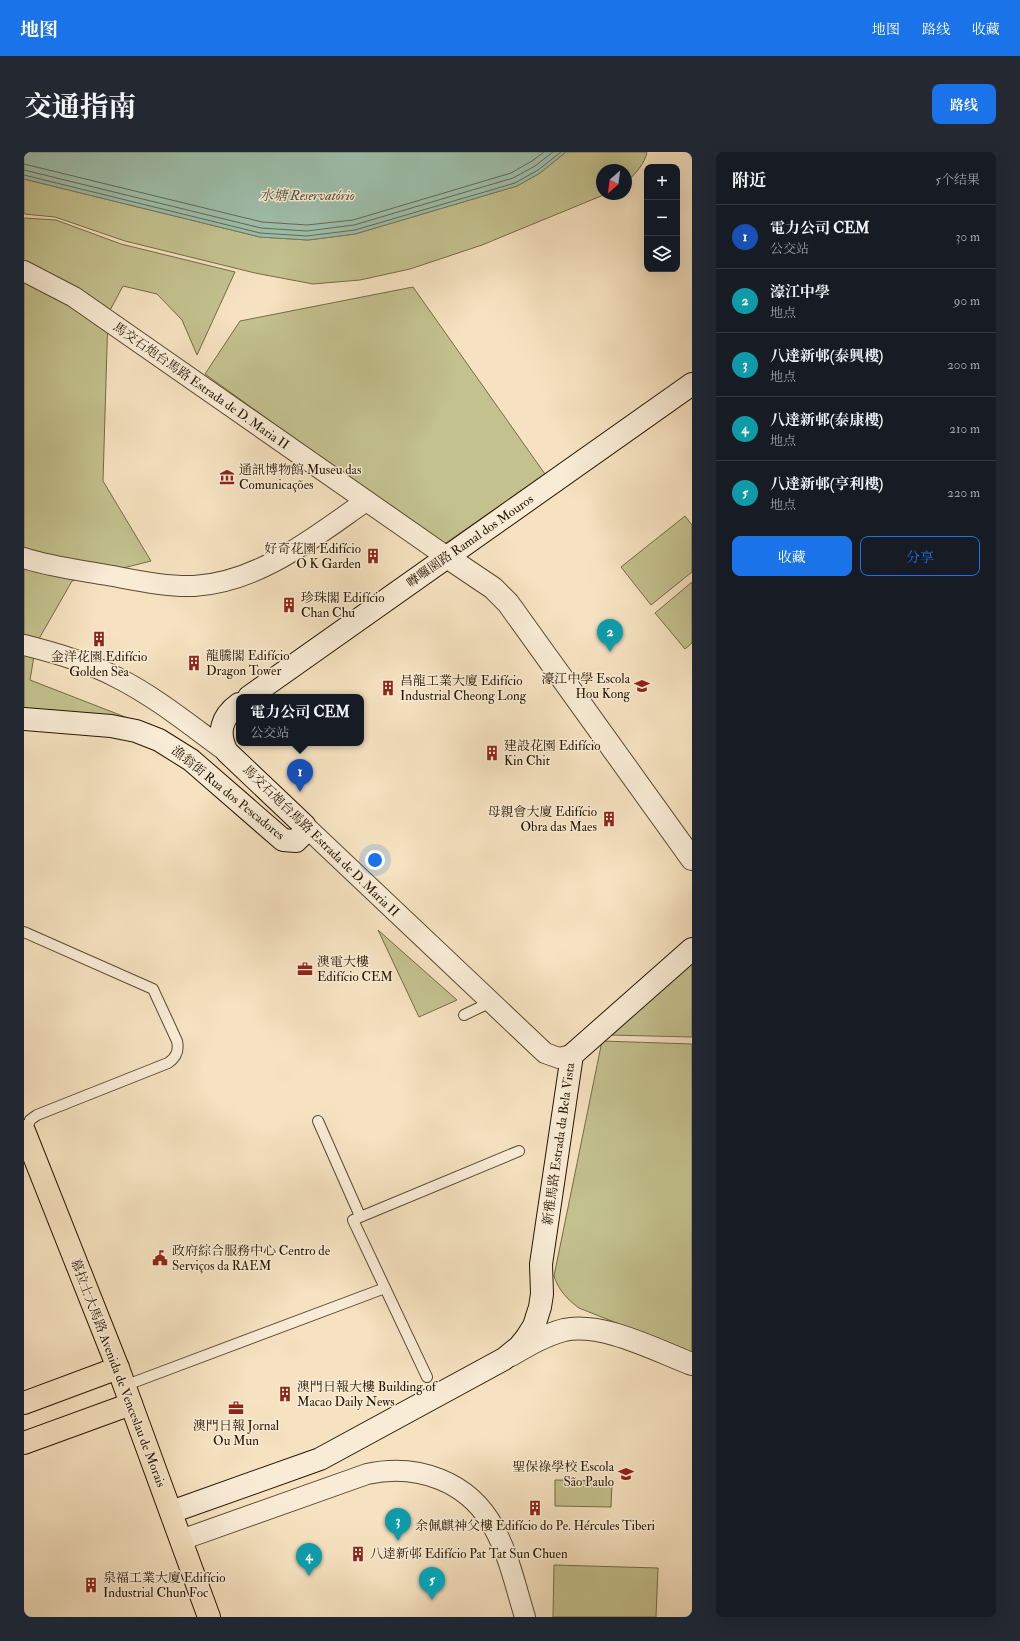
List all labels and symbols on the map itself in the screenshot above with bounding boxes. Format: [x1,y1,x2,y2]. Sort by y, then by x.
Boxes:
north arrow [596,164,632,200]
water label: 水塘 Reservatório [259,187,355,204]
street label: 馬交石炮台馬路 Estrada de D. Maria II [110,319,292,453]
place label: 通訊博物館 Museu das Comunicações [239,462,362,493]
museum icon: 通訊博物館 Museu das Comunicações [218,468,236,486]
street label: 嚤囉園路 Ramal dos Mouros [403,491,537,591]
place label: 好奇花園 Edifício O K Garden [265,541,361,572]
building icon: 好奇花園 Edifício O K Garden [364,547,382,565]
place label: 珍珠閣 Edifício Chan Chu [301,590,384,621]
building icon: 珍珠閣 Edifício Chan Chu [280,596,298,614]
pin: 2 [597,619,623,652]
building icon: 金洋花園 Edifício Golden Sea [90,630,108,648]
place label: 龍騰閣 Edifício Dragon Tower [206,648,289,679]
place label: 金洋花園 Edifício Golden Sea [51,649,147,680]
building icon: 龍騰閣 Edifício Dragon Tower [185,654,203,672]
place label: 濠江中學 Escola Hou Kong [541,671,631,702]
place label: 昌龍工業大廈 Edifício Industrial Cheong Long [400,673,527,704]
school or university icon: 濠江中學 Escola Hou Kong [633,677,651,695]
building icon: 昌龍工業大廈 Edifício Industrial Cheong Long [379,679,397,697]
place label: 建設花園 Edifício Kin Chit [504,738,600,769]
street label: 漁翁街 Rua dos Pescadores [168,743,288,844]
building icon: 建設花園 Edifício Kin Chit [483,744,501,762]
pin: 1 [287,759,313,792]
street label: 馬交石炮台馬路 Estrada de D. Maria II [240,762,402,920]
place label: 母親會大廈 Edifício Obra das Maes [488,804,598,835]
building icon: 母親會大廈 Edifício Obra das Maes [600,810,618,828]
your location [365,850,385,870]
place label: 澳電大樓 Edifício CEM [317,954,393,985]
office icon: 澳電大樓 Edifício CEM [296,960,314,978]
street label: 新雅馬路 Estrada da Bela Vista [540,1061,578,1226]
place label: 政府綜合服務中心 Centro de Serviços da RAEM [172,1243,331,1274]
public building icon: 政府綜合服務中心 Centro de Serviços da RAEM [151,1249,169,1267]
street label: 慕拉士大馬路 Avenida de Venceslau de Morais [67,1256,169,1490]
place label: 澳門日報大樓 Building of Macao Daily News [297,1379,438,1411]
building icon: 澳門日報大樓 Building of Macao Daily News [276,1385,294,1403]
office icon: 澳門日報 Jornal Ou Mun [227,1399,245,1417]
place label: 澳門日報 Jornal Ou Mun [193,1418,280,1449]
place label: 聖保祿學校 Escola São Paulo [512,1459,615,1490]
school or university icon: 聖保祿學校 Escola São Paulo [617,1465,635,1483]
building icon: 余佩麒神父樓 Edifício do Pe. Hércules Tiberi [526,1499,544,1517]
pin: 3 [385,1508,411,1541]
place label: 余佩麒神父樓 Edifício do Pe. Hércules Tiberi [415,1518,656,1534]
pin: 4 [296,1543,322,1576]
building icon: 八達新邨 Edifício Pat Tat Sun Chuen [349,1545,367,1563]
place label: 八達新邨 Edifício Pat Tat Sun Chuen [370,1546,568,1562]
pin: 5 [419,1567,445,1600]
place label: 泉福工業大廈 Edifício Industrial Chun Foc [103,1570,225,1601]
building icon: 泉福工業大廈 Edifício Industrial Chun Foc [82,1576,100,1594]

